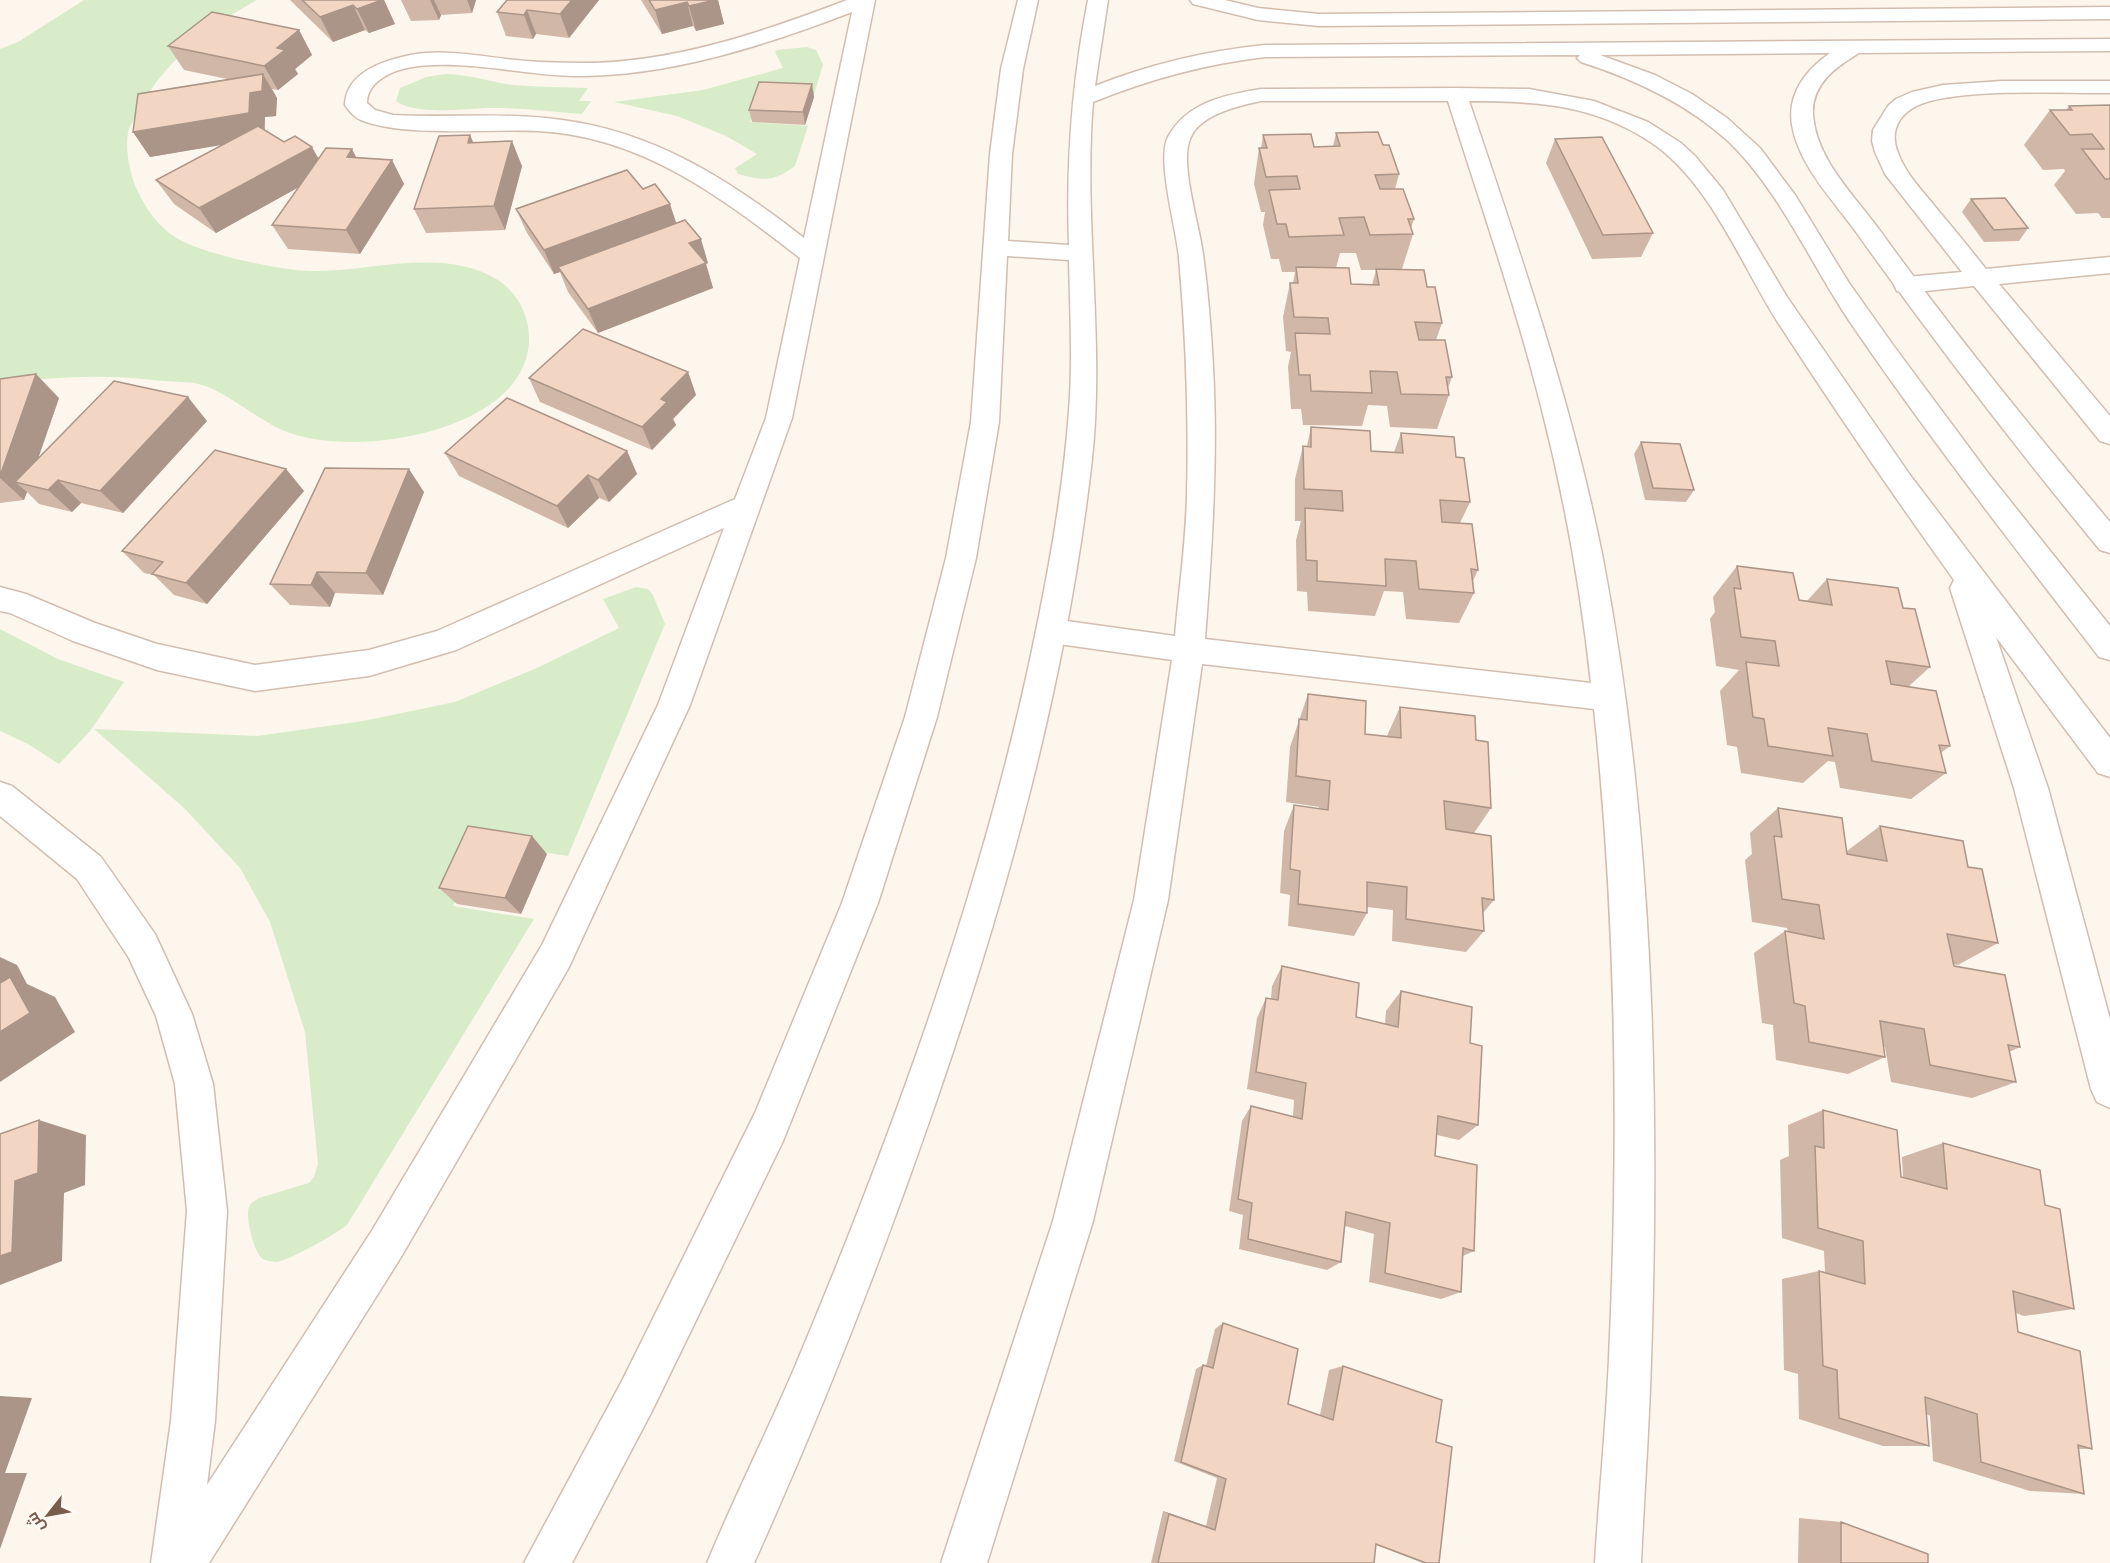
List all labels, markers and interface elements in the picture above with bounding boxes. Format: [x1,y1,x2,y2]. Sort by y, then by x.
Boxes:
north arrow [18,1485,78,1545]
text: ش [21,1509,49,1537]

